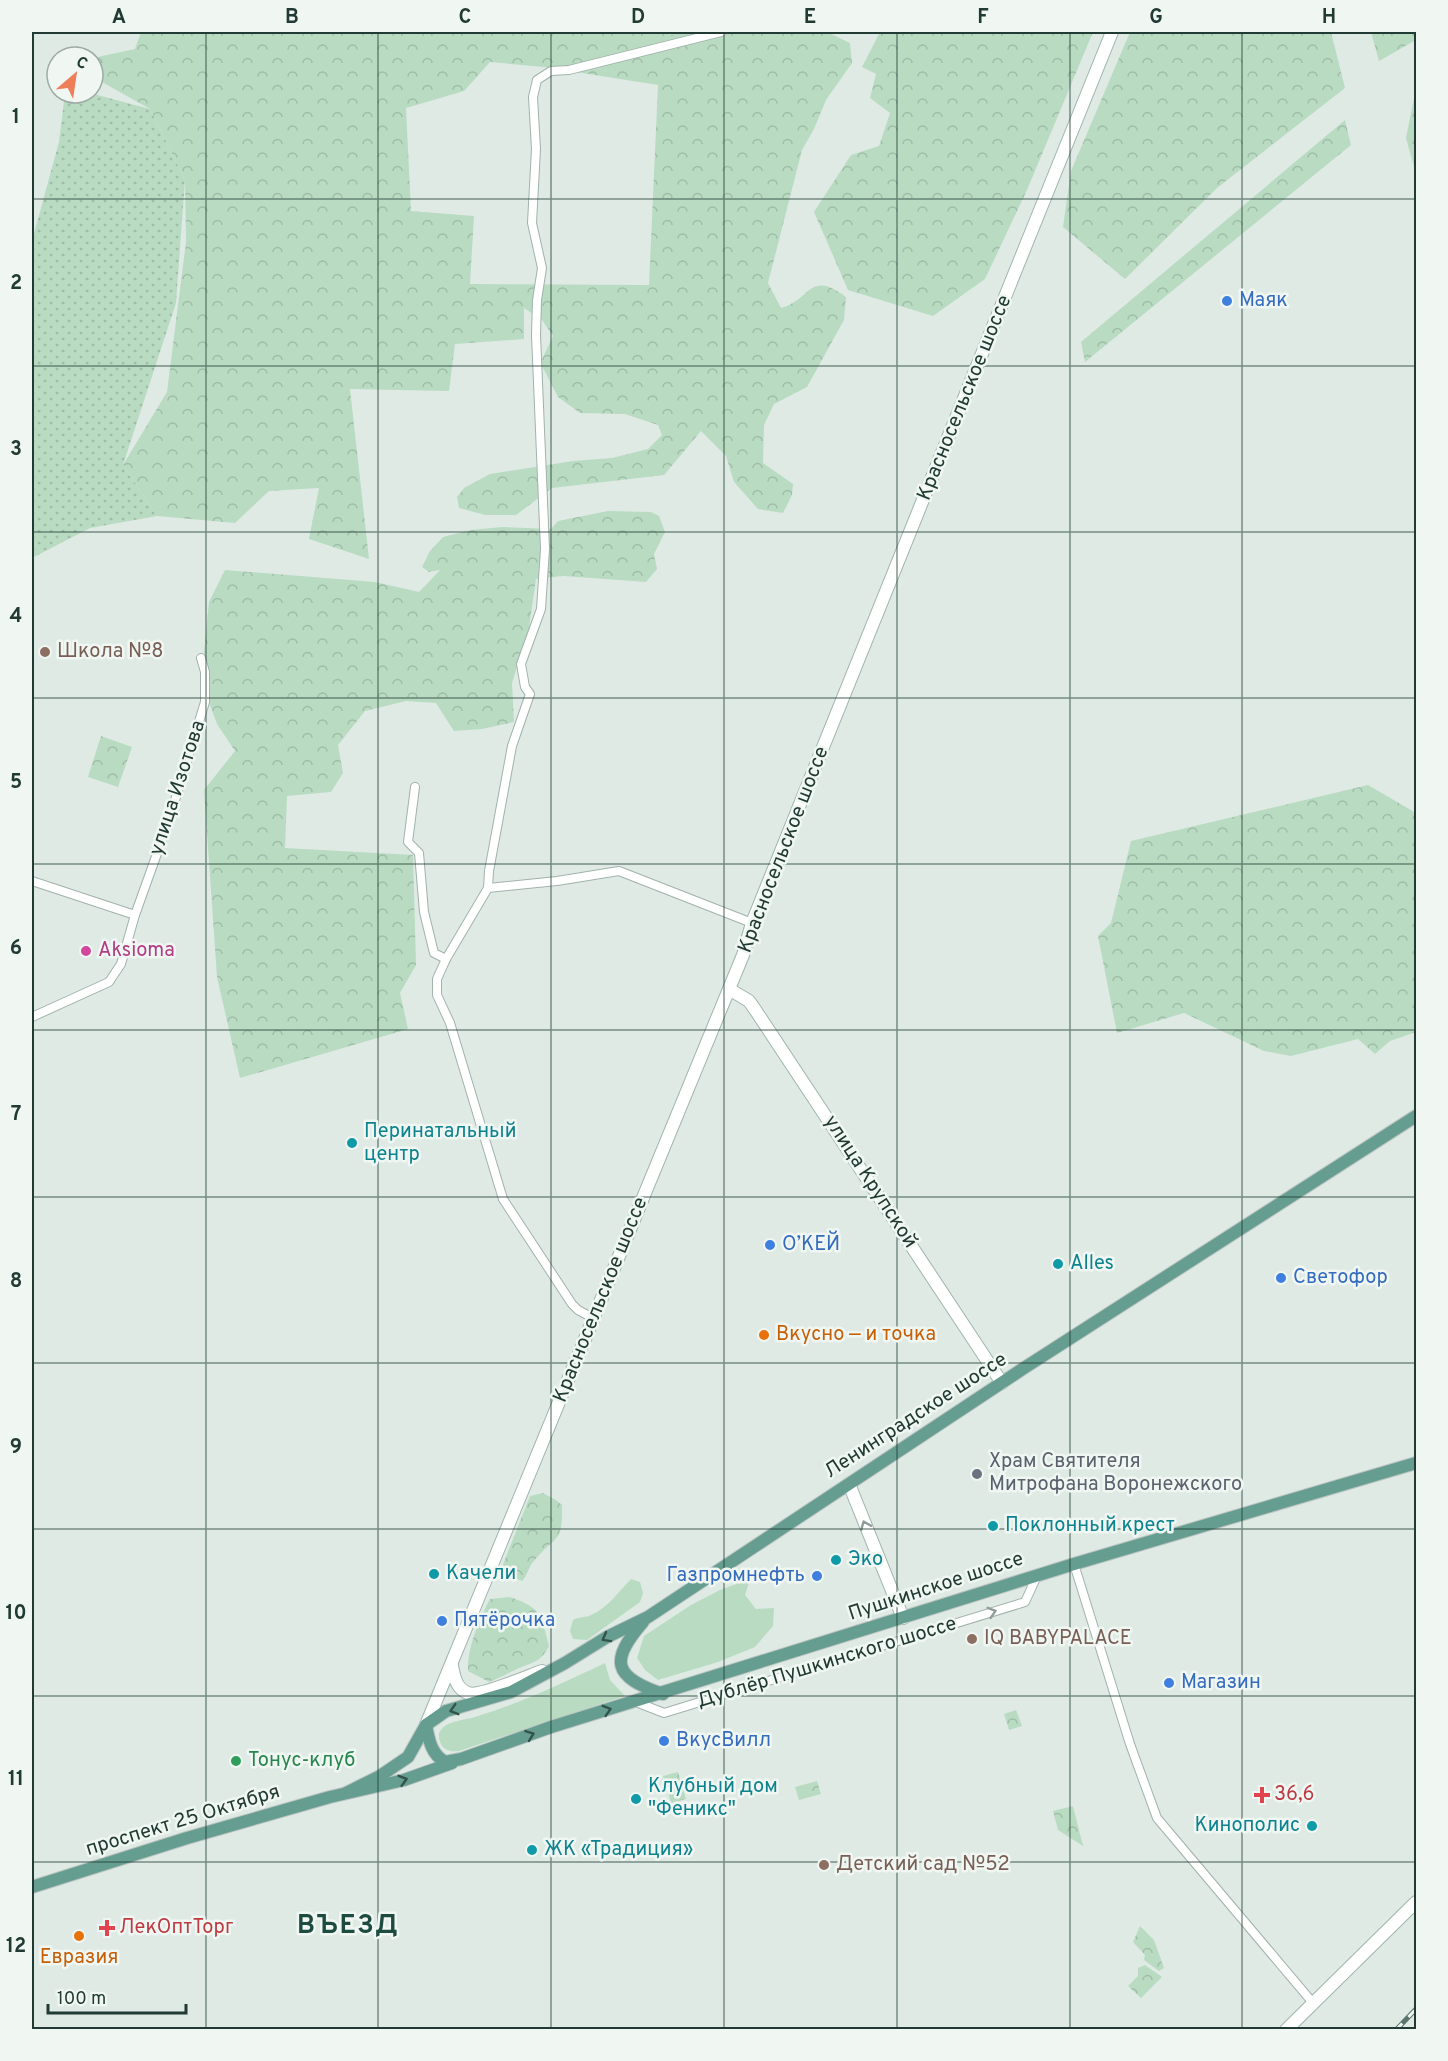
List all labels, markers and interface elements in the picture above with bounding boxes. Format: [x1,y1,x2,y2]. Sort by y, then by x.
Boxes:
text: A [112,5,126,31]
text: B [285,5,299,31]
text: C [459,5,471,31]
text: D [631,5,645,31]
text: E [804,5,816,31]
text: F [977,5,989,31]
text: G [1149,5,1163,31]
text: H [1322,5,1336,31]
north arrow [45,45,105,105]
text: С [72,52,91,75]
text: 1 [12,105,20,131]
text: 2 [10,271,22,297]
place label: Маяк [1239,288,1288,314]
street label: Красносельское шоссе [912,292,1018,504]
marker: Маяк [1220,294,1234,308]
text: 3 [10,437,22,463]
text: 4 [10,604,22,630]
place label: Школа №8 [57,639,164,665]
marker: Школа №8 [38,645,52,659]
street label: улица Изотова [144,717,212,859]
street label: Красносельское шоссе [733,743,835,957]
text: 5 [10,770,22,796]
text: 6 [10,936,22,962]
place label: Aksioma [98,938,175,964]
marker: Aksioma [79,944,93,958]
text: 7 [11,1102,21,1128]
street label: улица Крупской [817,1111,923,1253]
place label: Перинатальный центр [364,1119,517,1168]
marker: Перинатальный центр [345,1136,359,1150]
street label: Красносельское шоссе [548,1194,654,1406]
place label: О’КЕЙ [782,1230,840,1258]
marker: О’КЕЙ [763,1238,777,1252]
place label: Alles [1070,1251,1114,1277]
marker: Alles [1051,1257,1065,1271]
place label: Светофор [1293,1265,1388,1291]
text: 8 [10,1269,22,1295]
marker: Светофор [1274,1271,1288,1285]
place label: Вкусно — и точка [776,1322,936,1348]
marker: Вкусно — и точка [757,1328,771,1342]
street label: Ленинградское шоссе [820,1347,1012,1485]
text: 9 [10,1435,22,1461]
place label: Храм Святителя Митрофана Воронежского [989,1449,1242,1498]
marker: Храм Святителя Митрофана Воронежского [970,1467,984,1481]
place label: Поклонный крест [1005,1513,1175,1539]
marker: Поклонный крест [986,1519,1000,1533]
one-way arrow [860,1520,872,1531]
street label: Пушкинское шоссе [845,1546,1027,1628]
place label: Эко [848,1547,883,1573]
marker: Эко [829,1553,843,1567]
place label: Качели [446,1561,516,1587]
place label: Газпромнефть [667,1563,805,1589]
marker: Качели [427,1567,441,1581]
marker: Газпромнефть [810,1569,824,1583]
text: 10 [5,1601,27,1627]
one-way arrow [986,1607,997,1619]
place label: Пятёрочка [454,1608,555,1634]
street label: Дублёр Пушкинского шоссе [694,1611,960,1715]
marker: Пятёрочка [435,1614,449,1628]
place label: IQ BABYPALACE [984,1626,1132,1652]
one-way arrow [602,1631,612,1643]
marker: IQ BABYPALACE [965,1632,979,1646]
place label: Магазин [1181,1670,1261,1696]
marker: Магазин [1162,1676,1176,1690]
one-way arrow [449,1703,460,1715]
one-way arrow [601,1705,612,1717]
place label: ВкусВилл [676,1728,771,1754]
one-way arrow [524,1729,535,1742]
marker: ВкусВилл [657,1734,671,1748]
place label: Тонус-клуб [248,1748,355,1774]
marker: Тонус-клуб [229,1754,243,1768]
text: 11 [8,1767,24,1793]
one-way arrow [398,1774,408,1787]
place label: Клубный дом "Феникс" [648,1774,778,1823]
street label: проспект 25 Октября [83,1779,283,1863]
place label: 36,6 [1274,1782,1314,1808]
marker: 36,6 [1255,1788,1269,1802]
marker: Клубный дом "Феникс" [629,1792,643,1806]
place label: Кинополис [1195,1813,1300,1839]
marker: Кинополис [1305,1819,1319,1833]
place label: ЖК «Традиция» [544,1837,693,1863]
marker: ЖК «Традиция» [525,1843,539,1857]
place label: Детский сад №52 [836,1852,1010,1878]
marker: Детский сад №52 [817,1858,831,1872]
district label: ВЪЕЗД [297,1910,399,1943]
place label: ЛекОптТорг [119,1915,233,1941]
marker: ЛекОптТорг [100,1921,114,1935]
marker: Евразия [72,1929,86,1943]
text: 12 [6,1934,26,1960]
place label: Евразия [40,1945,118,1971]
scale bar [48,1977,186,2015]
text: 100 m [57,1988,106,2011]

